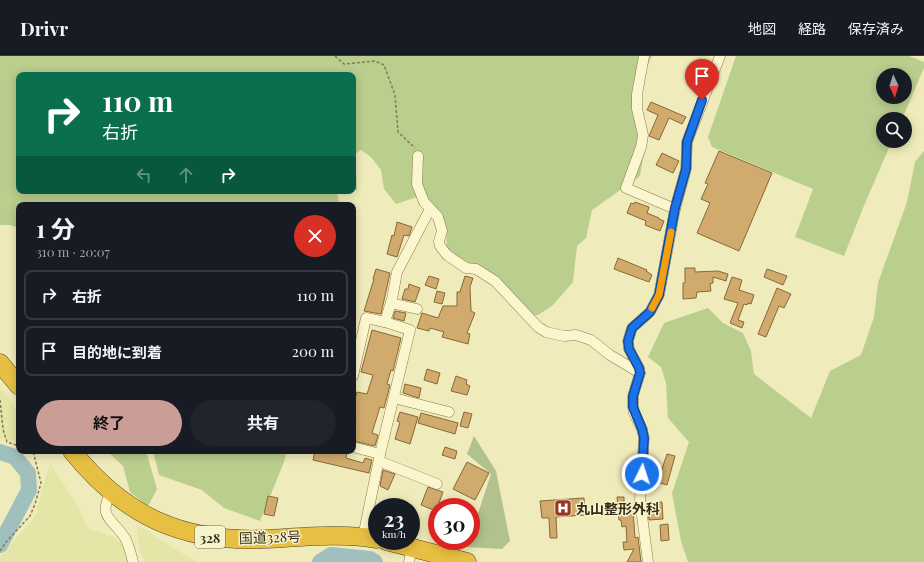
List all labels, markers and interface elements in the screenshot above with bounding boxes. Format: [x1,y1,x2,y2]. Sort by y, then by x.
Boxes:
text: Drivr [20,15,68,41]
text: 地図 [748,19,776,38]
text: 経路 [798,19,826,38]
text: 保存済み [848,19,904,38]
pin [685,59,719,100]
icon: arrive [691,65,713,87]
north arrow [876,68,912,104]
map controls [876,68,912,148]
text: 110 m [102,82,173,119]
icon: right [36,88,88,140]
button: search [876,112,912,148]
text: 右折 [102,120,138,144]
icon: left [133,164,155,186]
icon: ahead [175,164,197,186]
icon: right [217,164,239,186]
text: 1 分 [36,212,75,244]
button: close [294,215,336,257]
text: 310 m · 20:07 [36,243,110,260]
icon: right [38,284,60,306]
text: 110 m [297,285,334,305]
text: 右折 [72,286,102,306]
icon: arrive [38,340,60,362]
text: 200 m [292,341,334,361]
text: 目的地に到着 [72,342,162,362]
button: 終了 [36,400,182,446]
button: 共有 [190,400,336,446]
position arrow [621,453,663,495]
speed limit sign: 30 [428,498,480,550]
hospital icon: 丸山整形外科 [553,498,573,518]
place label: 丸山整形外科 [576,499,660,518]
text: 23 [384,505,404,532]
road number: 328 [195,526,225,548]
street label: 国道328号 [239,526,301,548]
text: km/h [382,527,406,541]

